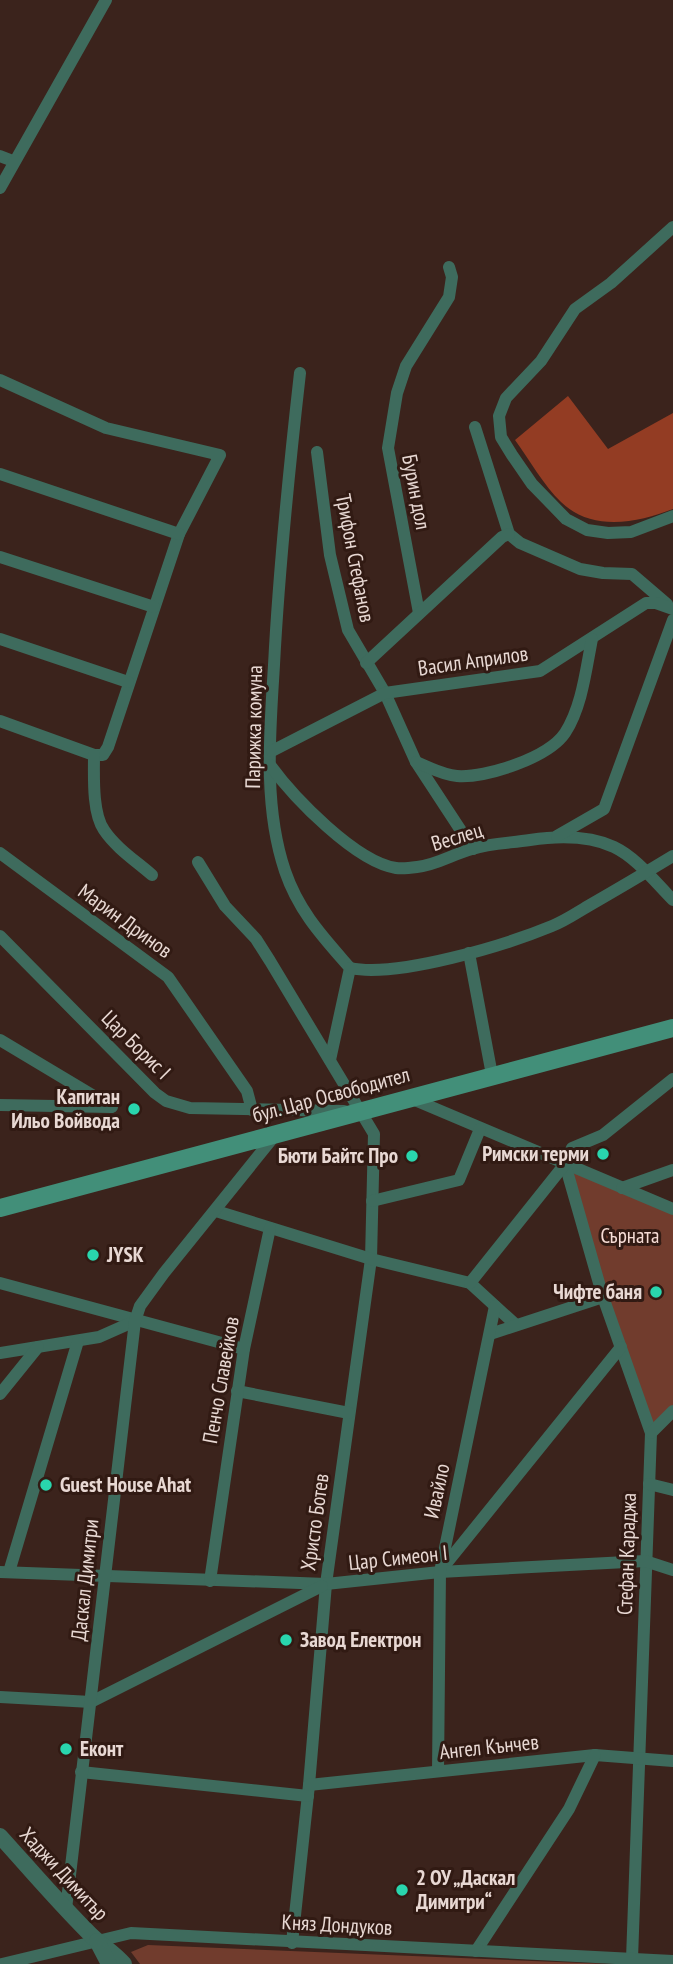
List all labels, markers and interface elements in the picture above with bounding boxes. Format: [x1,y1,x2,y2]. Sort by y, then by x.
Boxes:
street label: Бурин дол [396,452,437,532]
street label: Трифон Стефанов [330,491,381,624]
street label: Васил Априлов [416,639,530,682]
street label: Парижка комуна [239,665,268,789]
street label: Веслец [428,816,486,857]
street label: Марин Дринов [73,877,178,964]
street label: Цар Борис I [96,1004,177,1085]
street label: бул. Цар Освободител [249,1061,413,1129]
place label: Капитан Ильо Войвода [11,1083,120,1134]
marker: Капитан Ильо Войвода [126,1101,142,1117]
place label: Римски терми [482,1140,589,1167]
place label: Бюти Байтс Про [278,1142,398,1169]
marker: Римски терми [595,1146,611,1162]
marker: Бюти Байтс Про [404,1148,420,1164]
park label: Сърната [601,1222,659,1249]
place label: JYSK [106,1241,144,1268]
marker: JYSK [85,1247,101,1263]
place label: Чифте баня [553,1278,642,1305]
marker: Чифте баня [648,1284,664,1300]
street label: Пенчо Славейков [196,1314,245,1445]
street label: Ивайло [418,1461,455,1521]
place label: Guest House Ahat [60,1471,191,1498]
street label: Христо Ботев [294,1472,335,1572]
marker: Guest House Ahat [38,1477,54,1493]
street label: Стефан Караджа [611,1492,642,1616]
street label: Даскал Димитри [65,1518,104,1642]
street label: Цар Симеон I [347,1539,449,1576]
place label: Завод Електрон [300,1626,421,1653]
marker: Завод Електрон [278,1632,294,1648]
street label: Ангел Кънчев [438,1728,540,1765]
place label: Еконт [80,1735,124,1762]
marker: Еконт [58,1741,74,1757]
street label: Хаджи Димитър [14,1821,115,1926]
place label: 2 ОУ „Даскал Димитри“ [416,1864,515,1915]
marker: 2 ОУ „Даскал Димитри“ [394,1882,410,1898]
street label: Княз Дондуков [281,1908,393,1941]

